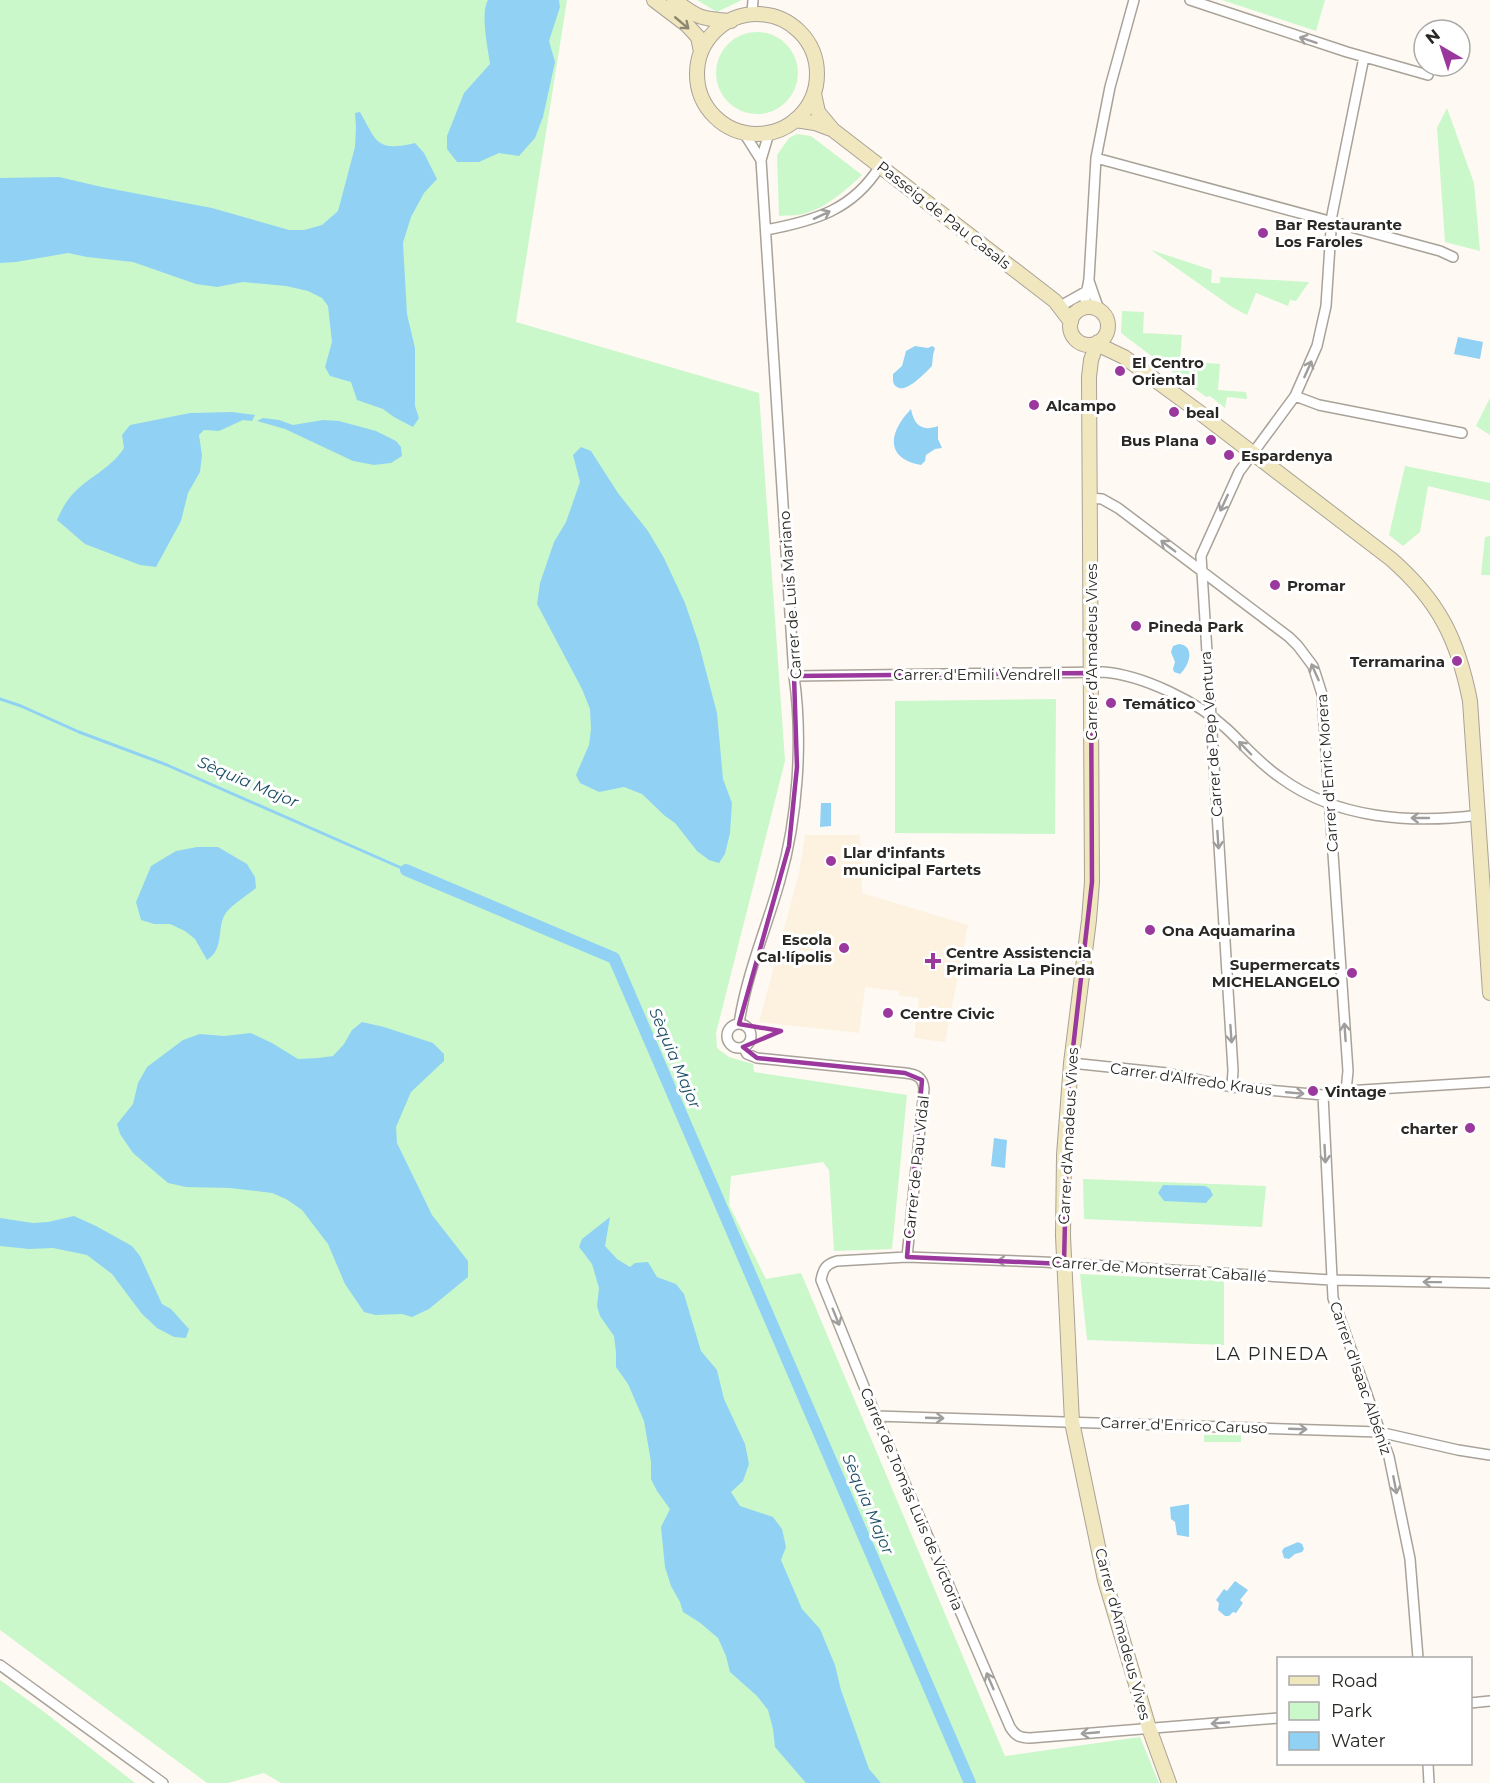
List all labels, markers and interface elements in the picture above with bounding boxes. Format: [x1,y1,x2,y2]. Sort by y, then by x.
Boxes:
one-way arrow [674,16,690,29]
north arrow [1412,18,1472,78]
text: N [1422,25,1444,48]
one-way arrow [1299,33,1318,44]
street label: Passeig de Pau Casals [873,157,1015,273]
one-way arrow [813,209,831,221]
place label: Bar Restaurante Los Faroles [1275,215,1402,251]
marker: Bar Restaurante Los Faroles [1256,226,1270,240]
place label: El Centro Oriental [1132,353,1204,389]
one-way arrow [1302,360,1314,378]
marker: El Centro Oriental [1113,364,1127,378]
place label: Alcampo [1045,396,1116,415]
marker: Alcampo [1027,398,1041,412]
place label: beal [1186,403,1219,422]
marker: beal [1167,405,1181,419]
place label: Bus Plana [1121,431,1199,450]
marker: Bus Plana [1204,433,1218,447]
place label: Espardenya [1241,446,1333,465]
marker: Espardenya [1222,448,1236,462]
one-way arrow [1217,494,1229,512]
street label: Carrer de Luis Mariano [775,510,805,680]
one-way arrow [1161,539,1177,552]
street label: Carrer d'Amadeus Vives [1082,563,1101,741]
place label: Promar [1287,576,1346,595]
marker: Promar [1268,578,1282,592]
place label: Pineda Park [1148,617,1244,636]
marker: Pineda Park [1129,619,1143,633]
street label: Carrer de Pep Ventura [1196,650,1226,818]
place label: Terramarina [1350,652,1445,671]
marker: Terramarina [1450,654,1464,668]
one-way arrow [1308,663,1320,681]
street label: Carrer d'Emili Vendrell [893,665,1061,684]
street label: Carrer d'Enric Morera [1312,693,1342,853]
place label: Temático [1123,694,1196,713]
marker: Temático [1104,696,1118,710]
one-way arrow [1238,740,1252,755]
water label: Sèquia Major [195,752,302,812]
one-way arrow [1411,812,1431,824]
one-way arrow [1213,829,1224,849]
place label: Llar d'infants municipal Fartets [843,843,981,879]
marker: Llar d'infants municipal Fartets [824,854,838,868]
place label: Ona Aquamarina [1162,921,1295,940]
marker: Ona Aquamarina [1143,923,1157,937]
place label: Escola Cal·lípolis [757,930,832,966]
marker: Escola Cal·lípolis [837,941,851,955]
place label: Centre Assistencia Primaria La Pineda [946,943,1095,979]
marker: Centre Assistencia Primaria La Pineda [924,952,942,970]
place label: Supermercats MICHELANGELO [1212,955,1340,991]
marker: Supermercats MICHELANGELO [1345,966,1359,980]
place label: Centre Civic [900,1004,995,1023]
water label: Sèquia Major [645,1005,705,1112]
marker: Centre Civic [881,1006,895,1020]
one-way arrow [1340,1023,1351,1043]
one-way arrow [1226,1024,1237,1044]
street label: Carrer d'Amadeus Vives [1054,1047,1082,1225]
street label: Carrer d'Alfredo Kraus [1109,1058,1273,1100]
place label: Vintage [1324,1082,1387,1101]
marker: Vintage [1306,1084,1320,1098]
one-way arrow [1284,1088,1304,1099]
street label: Carrer de Pau Vidal [899,1094,933,1240]
place label: charter [1401,1119,1459,1138]
marker: charter [1463,1121,1477,1135]
one-way arrow [1320,1143,1331,1163]
street label: Carrer de Montserrat Caballé [1051,1252,1267,1286]
one-way arrow [996,1255,1016,1266]
one-way arrow [1422,1276,1442,1288]
street label: Carrer d'Isaac Albéniz [1326,1299,1396,1458]
one-way arrow [831,1307,842,1326]
district label: LA PINEDA [1215,1343,1329,1365]
street label: Carrer de Tomás Luis de Victoria [856,1385,968,1613]
one-way arrow [924,1412,944,1424]
street label: Carrer d'Enrico Caruso [1100,1413,1268,1437]
one-way arrow [1287,1424,1307,1435]
water label: Sèquia Major [838,1451,898,1558]
one-way arrow [1390,1475,1401,1494]
street label: Carrer d'Amadeus Vives [1091,1546,1155,1722]
legend [1277,1657,1472,1765]
text: Road [1331,1670,1378,1692]
one-way arrow [984,1672,995,1691]
text: Park [1331,1700,1372,1722]
one-way arrow [1211,1717,1231,1728]
one-way arrow [1081,1728,1101,1739]
text: Water [1331,1730,1386,1752]

